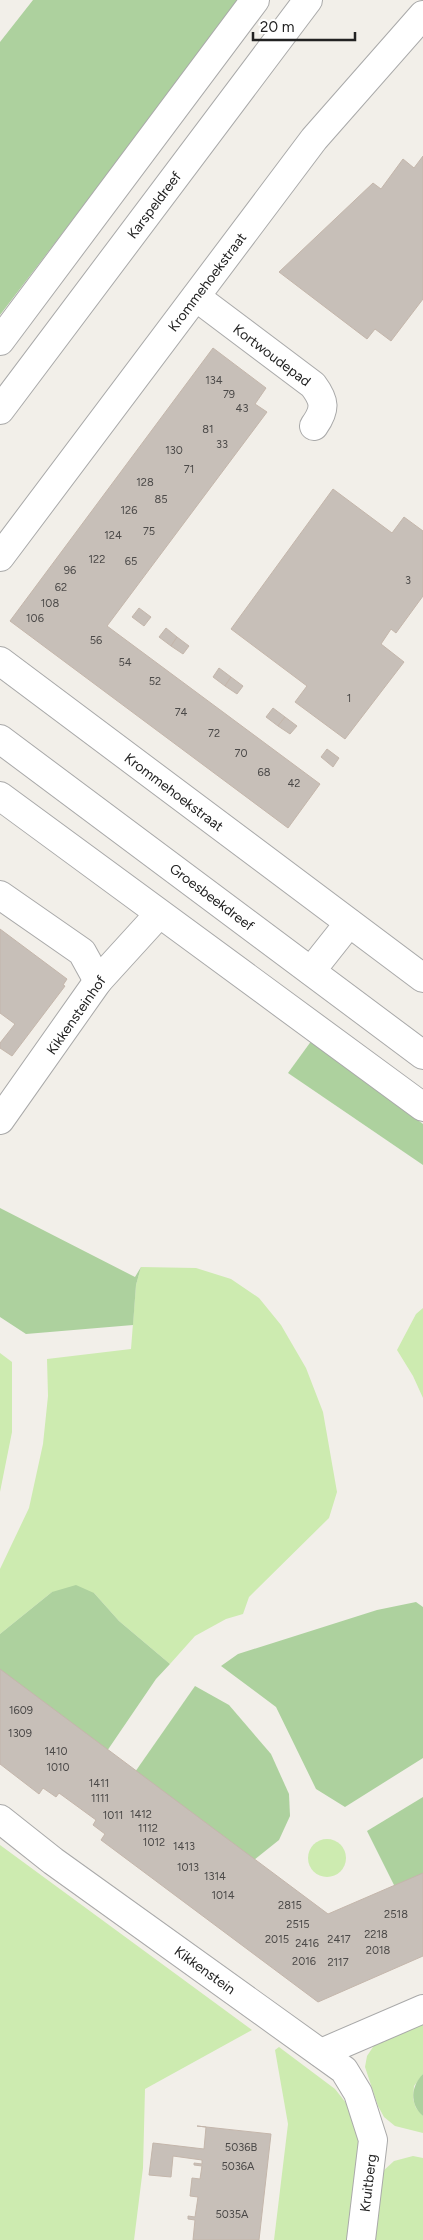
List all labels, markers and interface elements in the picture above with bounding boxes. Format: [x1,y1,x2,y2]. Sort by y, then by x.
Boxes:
scale bar [253,10,356,42]
text: 20 m [260,18,294,36]
street label: Karspeldreef [124,168,186,242]
street label: Krommehoekstraat [165,230,250,335]
street label: Kortwoudepad [230,321,314,390]
house number: 134 [205,374,223,387]
house number: 79 [223,388,235,401]
house number: 43 [236,402,248,415]
house number: 81 [202,423,214,436]
house number: 33 [216,438,228,451]
house number: 130 [165,444,183,457]
house number: 71 [184,463,194,476]
house number: 128 [136,476,154,489]
house number: 85 [154,493,168,506]
house number: 126 [121,504,137,517]
house number: 75 [143,525,155,538]
house number: 124 [104,529,122,542]
house number: 122 [89,553,105,566]
house number: 65 [125,555,137,568]
house number: 96 [64,564,76,577]
house number: 3 [405,574,411,587]
house number: 62 [55,581,67,594]
house number: 108 [41,597,59,610]
house number: 106 [26,612,44,625]
house number: 56 [90,634,102,647]
house number: 54 [118,656,132,669]
house number: 52 [149,675,161,688]
house number: 1 [347,692,351,705]
house number: 74 [175,706,188,719]
house number: 72 [208,727,220,740]
house number: 70 [235,747,247,760]
street label: Krommehoekstraat [121,750,226,835]
house number: 68 [258,766,271,779]
house number: 42 [288,777,300,790]
street label: Groesbeekdreef [166,860,258,935]
street label: Kikkensteinhof [43,972,110,1058]
house number: 1609 [9,1704,33,1717]
house number: 1309 [8,1727,32,1740]
house number: 1410 [45,1745,67,1758]
house number: 1010 [46,1761,70,1774]
house number: 1411 [89,1777,109,1790]
house number: 1111 [91,1792,109,1805]
house number: 1412 [130,1808,152,1821]
house number: 1011 [103,1809,123,1822]
house number: 1112 [138,1822,158,1835]
house number: 1012 [143,1836,165,1849]
house number: 1413 [173,1840,195,1853]
house number: 1013 [177,1861,199,1874]
house number: 1314 [204,1870,226,1883]
house number: 1014 [212,1889,235,1902]
house number: 2815 [278,1899,302,1912]
house number: 2518 [384,1908,408,1921]
house number: 2515 [286,1918,310,1931]
house number: 2218 [364,1928,388,1941]
house number: 2015 [265,1933,289,1946]
house number: 2417 [327,1933,351,1946]
house number: 2416 [295,1937,319,1950]
street label: Kikkenstein [171,1943,239,1998]
house number: 2018 [366,1944,390,1957]
house number: 2016 [292,1955,316,1968]
house number: 2117 [327,1956,349,1969]
house number: 5036B [225,2141,257,2154]
street label: Kruitberg [357,2153,380,2213]
house number: 5036A [221,2160,255,2173]
house number: 5035A [215,2208,249,2221]

